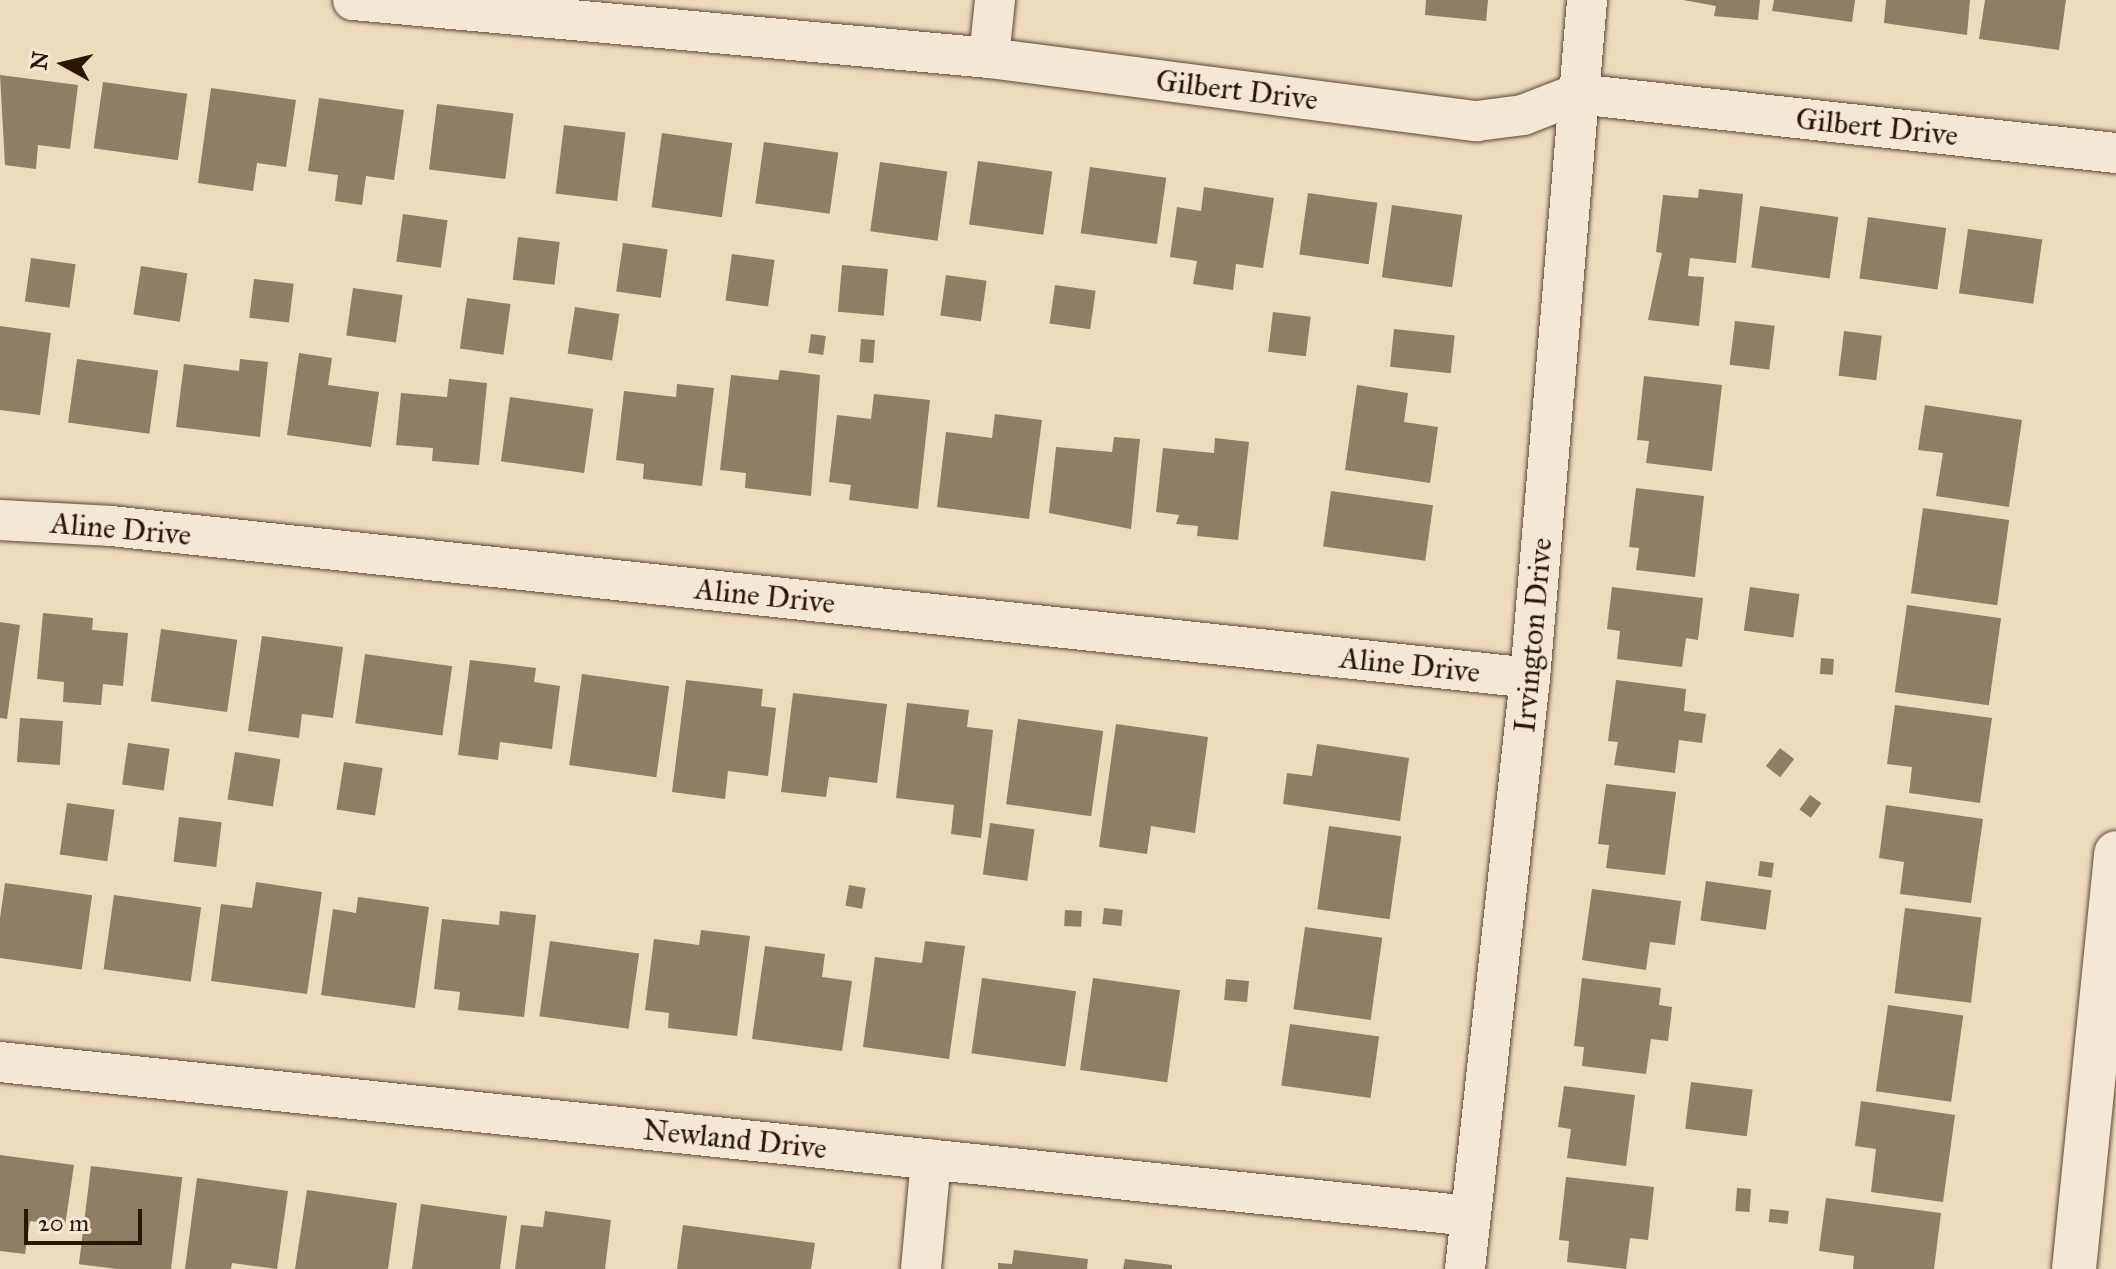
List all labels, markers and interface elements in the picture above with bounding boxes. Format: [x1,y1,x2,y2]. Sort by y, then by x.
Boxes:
north arrow [24,24,104,104]
text: N [25,49,54,72]
street label: Gilbert Drive [1154,62,1320,118]
street label: Gilbert Drive [1794,101,1960,153]
street label: Aline Drive [49,505,193,553]
street label: Irvington Drive [1507,536,1559,734]
street label: Aline Drive [693,571,837,621]
street label: Aline Drive [1338,640,1482,690]
street label: Newland Drive [641,1111,829,1167]
scale bar [28,1193,146,1243]
text: 20 m [38,1208,89,1238]

